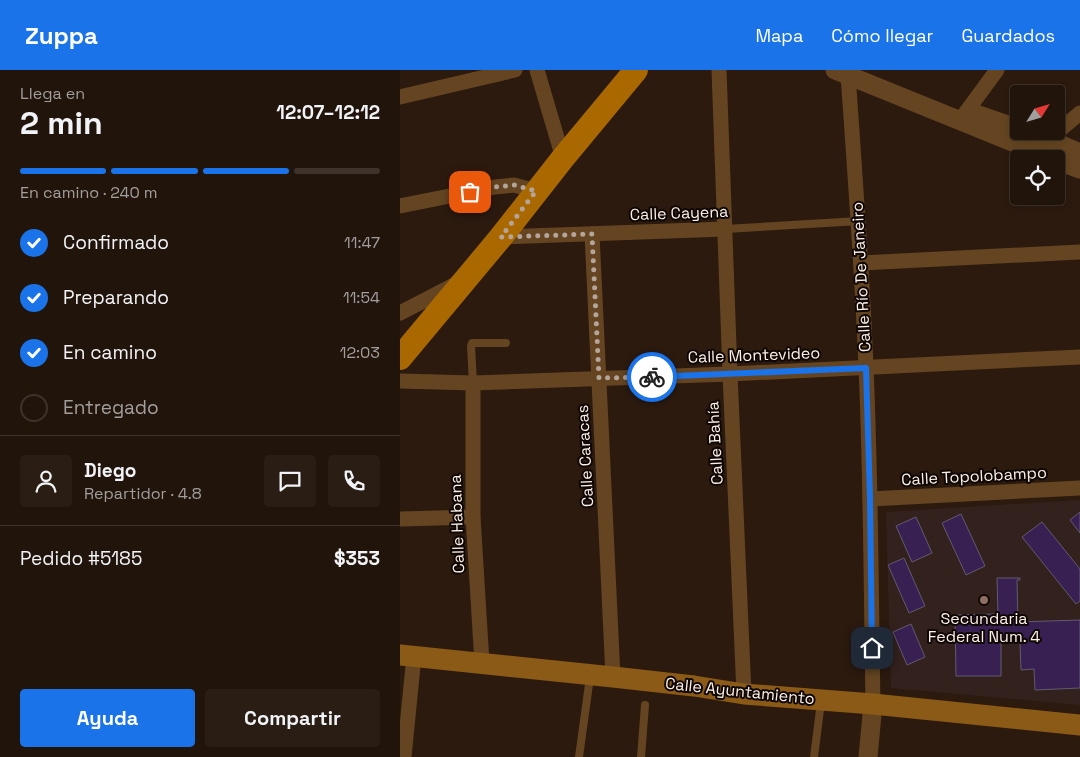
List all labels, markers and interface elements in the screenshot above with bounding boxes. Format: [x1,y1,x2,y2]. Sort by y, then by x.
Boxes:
text: Zuppa [25,20,98,51]
text: Mapa [755,24,803,47]
text: Cómo llegar [831,24,933,47]
text: Guardados [961,24,1055,47]
text: Llega en [20,83,85,104]
north arrow [1010,85,1065,140]
map controls [1010,85,1065,205]
text: 12:07–12:12 [276,100,380,125]
text: 2 min [20,103,103,143]
button: locate [1010,150,1065,205]
pin [449,171,491,213]
icon: bag [456,178,484,206]
text: En camino · 240 m [20,182,158,203]
street label: Calle Cayena [629,201,729,225]
street label: Calle Río De Janeiro [847,201,875,353]
icon: check [20,229,48,257]
text: Confirmado [63,230,169,255]
text: 11:47 [344,232,380,253]
icon: check [20,284,48,312]
text: Preparando [63,285,169,310]
text: 11:54 [343,287,380,308]
icon: check [20,339,48,367]
text: En camino [63,340,157,365]
text: 12:03 [340,342,380,363]
street label: Calle Montevideo [687,342,821,368]
courier [627,352,677,402]
icon: bike [638,363,666,391]
text: Entregado [63,395,159,420]
street label: Calle Bahía [702,401,728,485]
street label: Calle Caracas [572,404,598,508]
button: person [20,455,72,507]
button: chat [264,455,316,507]
button: phone [328,455,380,507]
text: Diego [84,458,136,483]
street label: Calle Topolobampo [901,462,1047,490]
street label: Calle Habana [445,474,469,574]
text: Repartidor · 4.8 [84,483,202,504]
text: Pedido #5185 [20,546,142,571]
text: $353 [334,546,380,571]
marker: Secundaria Federal Num. 4 [978,594,990,606]
place label: Secundaria Federal Num. 4 [928,608,1040,647]
pin [851,627,893,669]
icon: home [858,634,886,662]
street label: Calle Ayuntamiento [664,673,816,709]
button: Ayuda [20,689,195,747]
button: Compartir [205,689,380,747]

